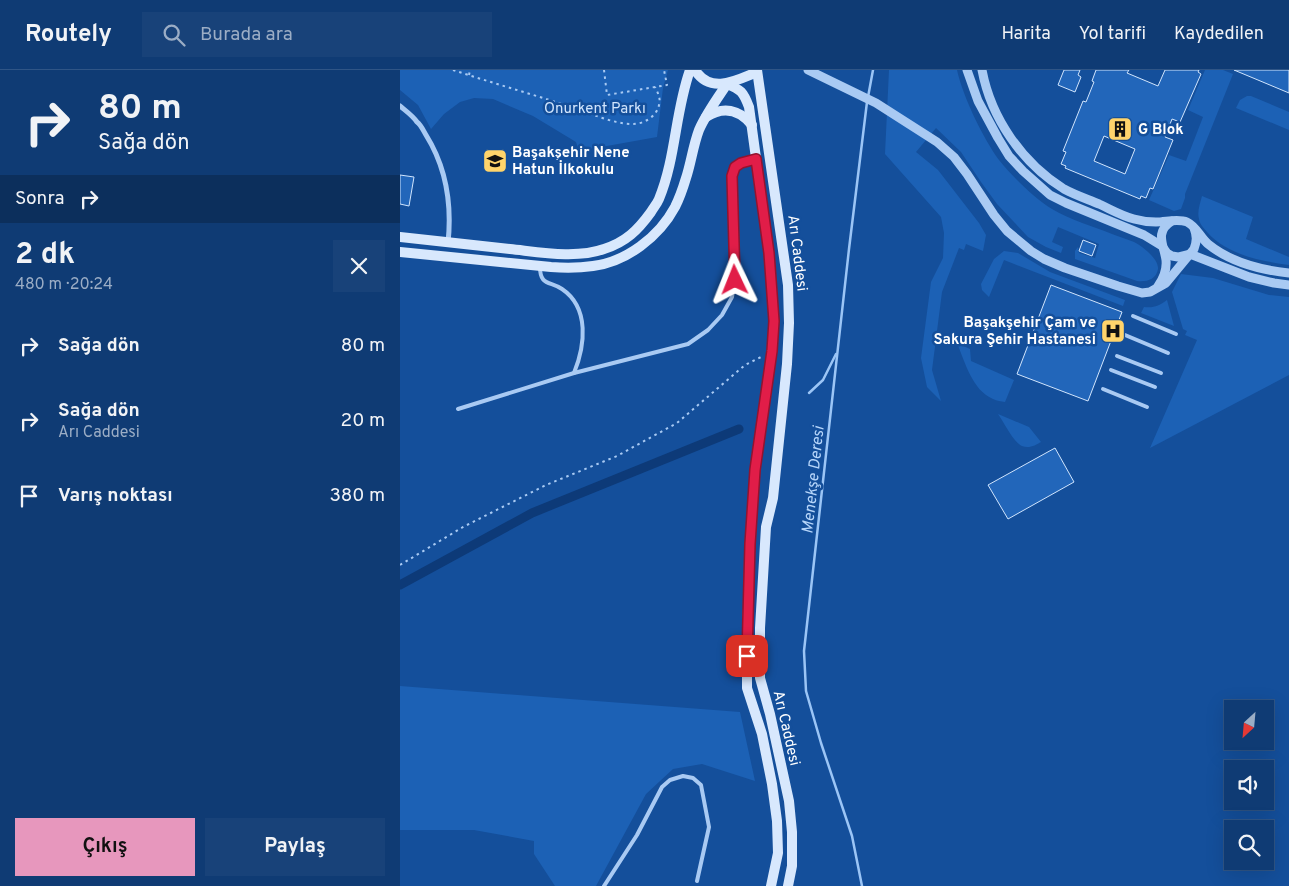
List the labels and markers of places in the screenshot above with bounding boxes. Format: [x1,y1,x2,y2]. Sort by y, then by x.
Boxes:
building icon: G Blok [1107,116,1133,142]
place label: G Blok [1138,121,1184,140]
place label: Başakşehir Nene Hatun İlkokulu [512,144,630,180]
school or university icon: Başakşehir Nene Hatun İlkokulu [482,148,508,174]
place label: Başakşehir Çam ve Sakura Şehir Hastanesi [933,314,1096,350]
hospital icon: Başakşehir Çam ve Sakura Şehir Hastanesi [1100,318,1126,344]
pin [726,635,768,677]

